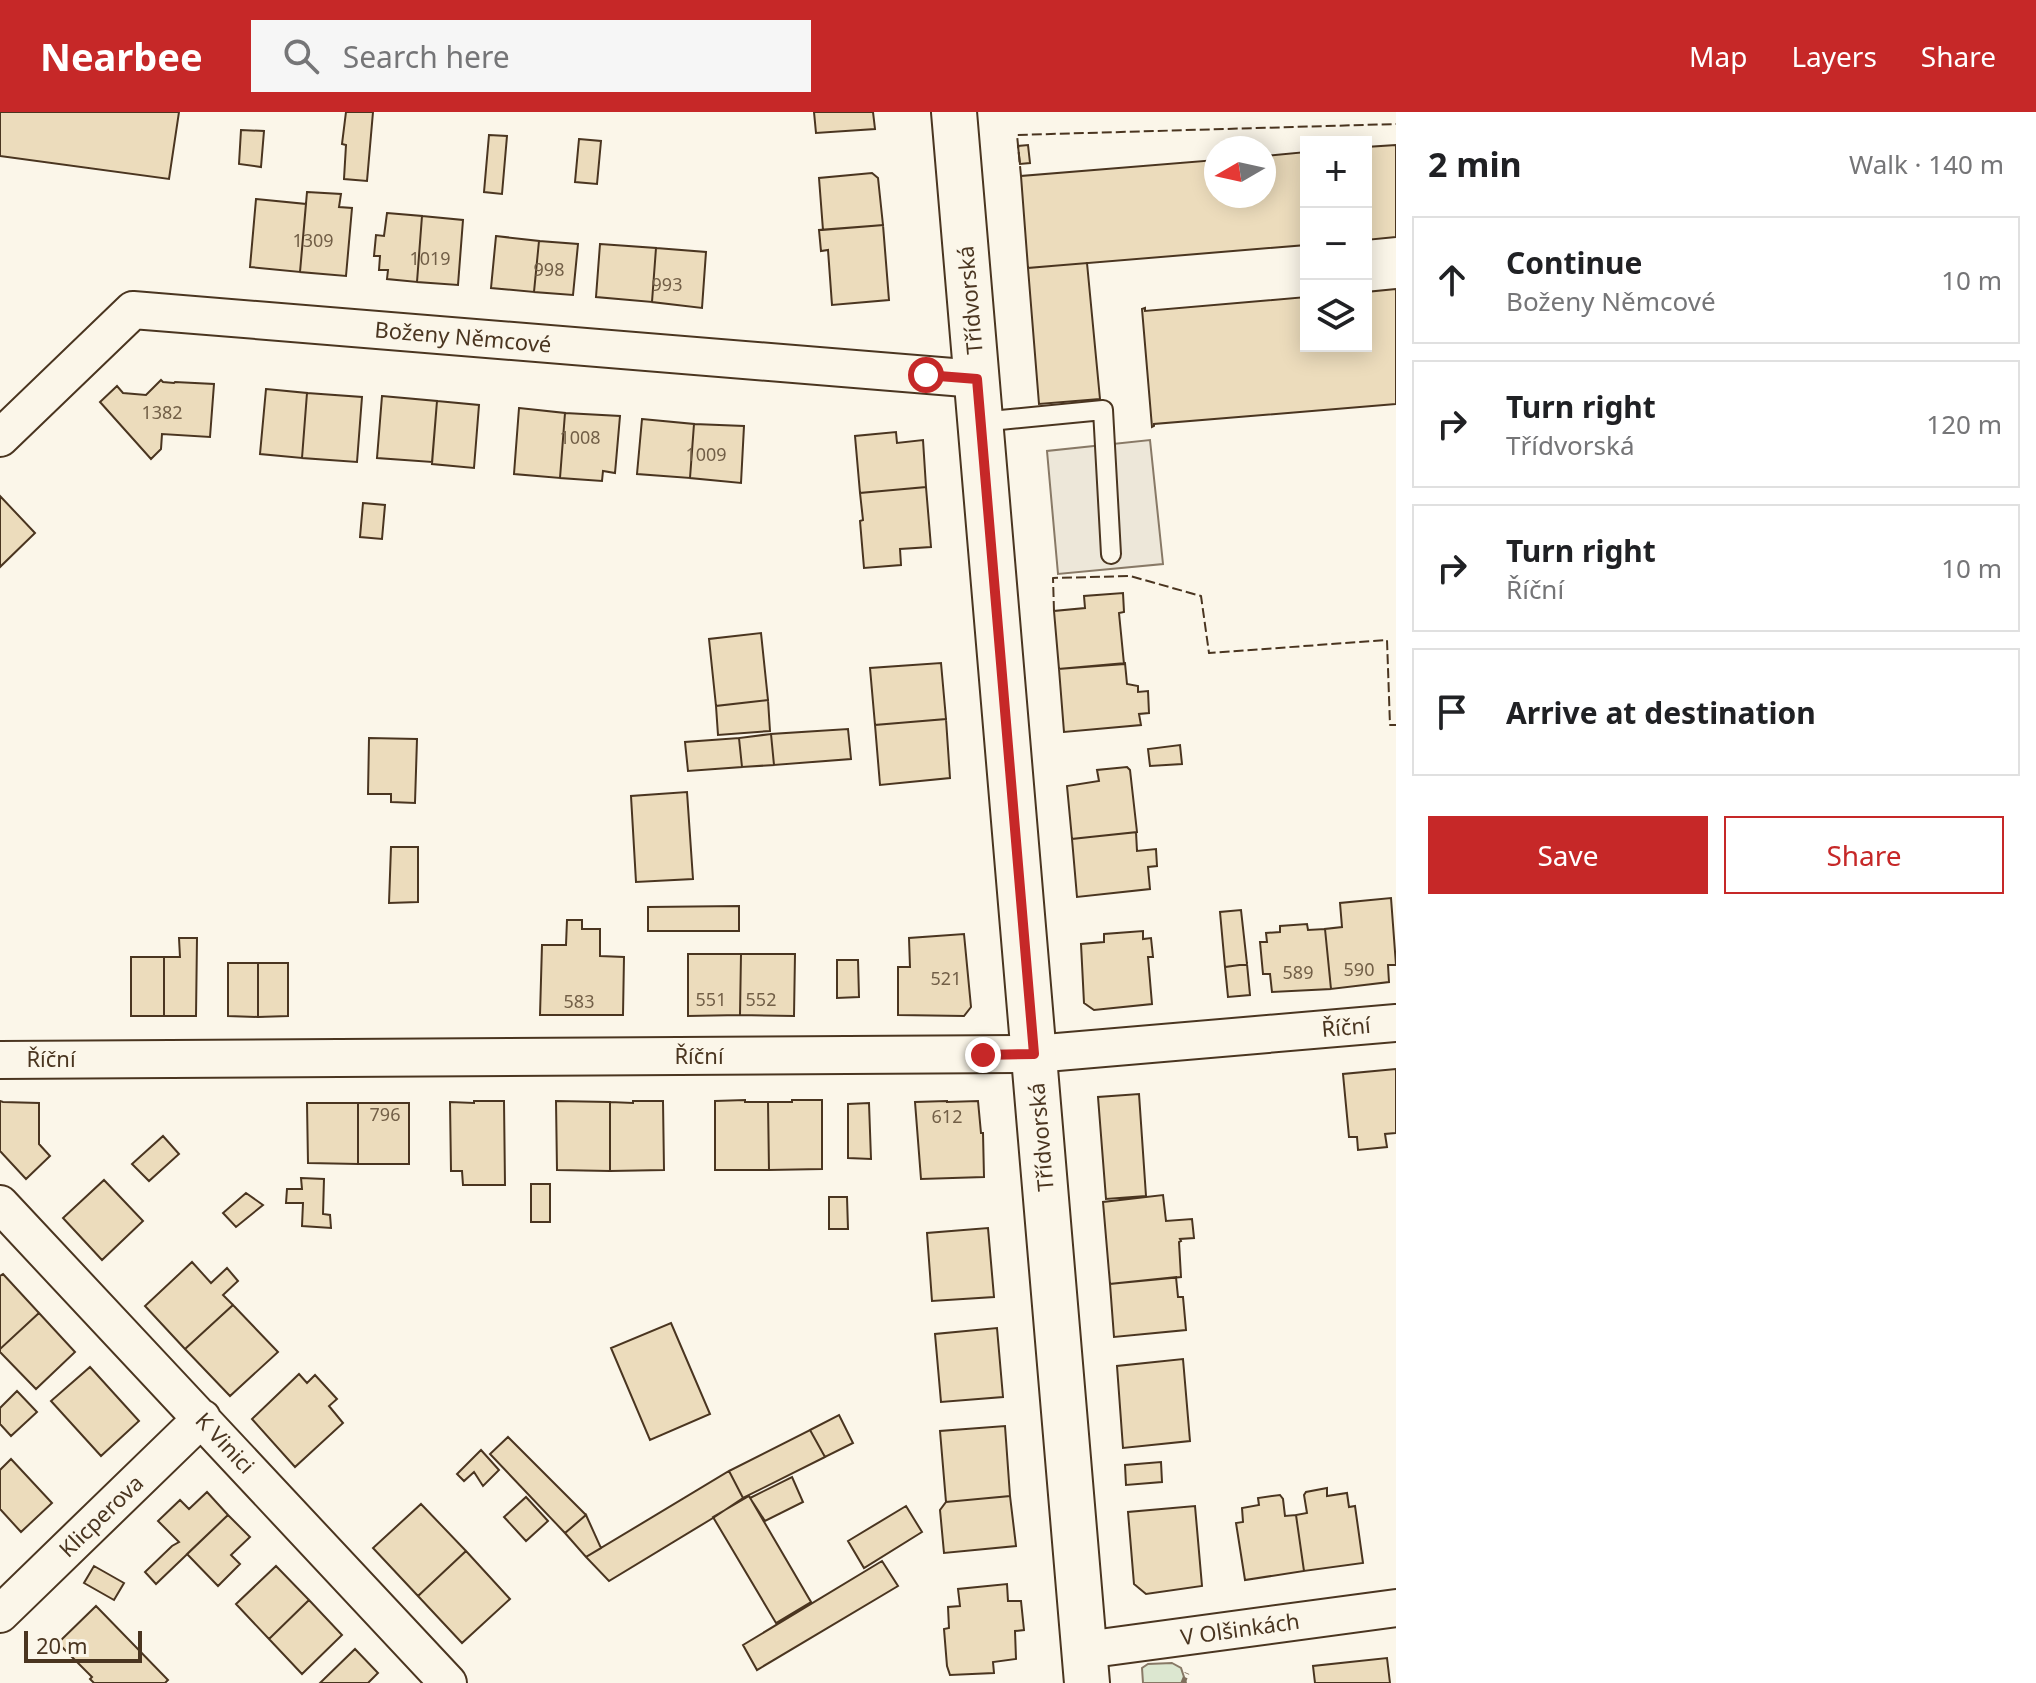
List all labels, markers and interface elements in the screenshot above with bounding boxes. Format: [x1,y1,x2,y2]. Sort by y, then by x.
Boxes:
search box [251,20,811,92]
text: Nearbee [40,30,203,82]
icon: search [279,34,323,78]
text: Search here [343,36,510,77]
text: Map [1689,37,1747,75]
text: Layers [1791,37,1877,75]
text: Share [1921,37,1996,75]
north arrow [1204,136,1276,208]
map controls [1300,136,1372,352]
button: + [1300,136,1372,208]
text: 2 min [1428,141,1522,187]
text: Walk · 140 m [1849,146,2004,182]
button: − [1300,208,1372,280]
house number: 1309 [292,228,334,252]
text: Continue [1506,242,1642,283]
street label: Třídvorská [949,245,989,356]
house number: 1019 [409,246,451,270]
house number: 998 [534,257,564,281]
icon: ahead [1430,258,1474,302]
text: 10 m [1941,262,2002,298]
house number: 993 [652,272,682,296]
button: layers [1300,280,1372,352]
text: Boženy Němcové [1506,283,1716,319]
street label: Boženy Němcové [373,313,553,359]
route start [908,357,944,393]
text: Turn right [1506,386,1656,427]
house number: 1382 [141,400,183,424]
icon: right [1430,402,1474,446]
text: 120 m [1926,406,2002,442]
house number: 1008 [559,425,601,449]
text: Třídvorská [1506,427,1635,463]
house number: 1009 [685,442,727,466]
text: Turn right [1506,530,1656,571]
icon: right [1430,546,1474,590]
text: 10 m [1941,550,2002,586]
text: Říční [1506,571,1564,607]
icon: arrive [1430,690,1474,734]
text: Arrive at destination [1506,692,1816,733]
button: Save [1428,816,1708,894]
button: Share [1724,816,2004,894]
house number: 590 [1344,957,1374,981]
house number: 589 [1283,960,1313,984]
house number: 521 [931,966,961,990]
house number: 551 [696,987,726,1011]
house number: 552 [746,987,776,1011]
house number: 583 [564,989,594,1013]
street label: Říční [1320,1009,1373,1043]
route end [965,1037,1001,1073]
street label: Říční [674,1040,725,1070]
street label: Říční [26,1043,77,1073]
street label: Třídvorská [1020,1082,1060,1193]
house number: 796 [370,1102,400,1126]
house number: 612 [932,1104,962,1128]
street label: K Vinici [190,1405,262,1480]
street label: Klicperova [52,1467,149,1563]
street label: V Olšinkách [1178,1605,1301,1651]
scale bar [24,1627,142,1663]
text: 20 m [36,1630,87,1660]

